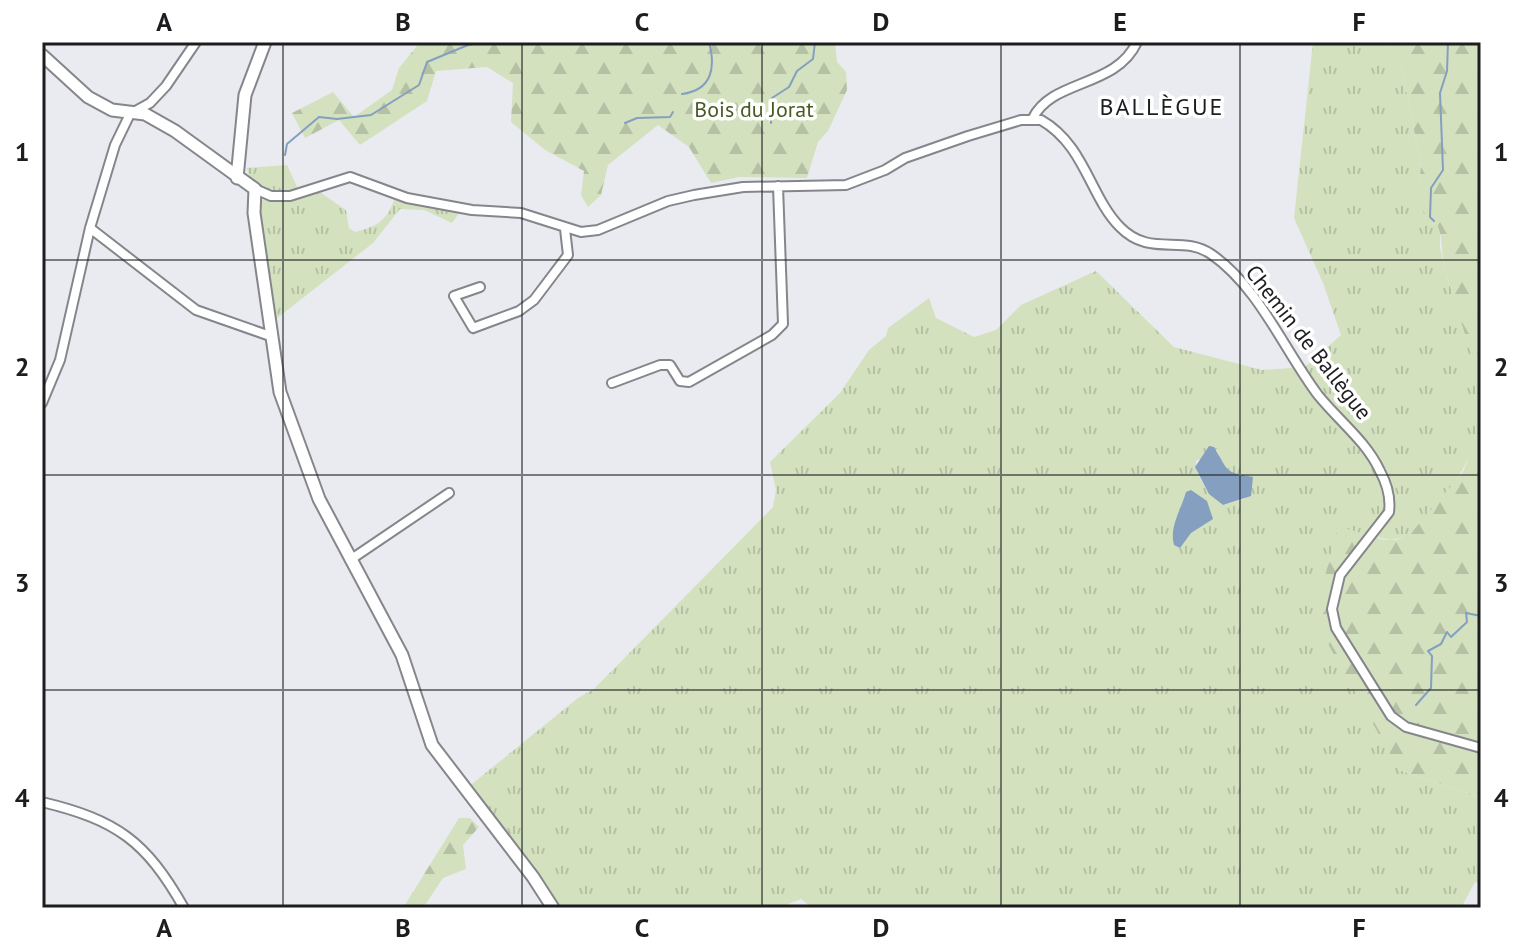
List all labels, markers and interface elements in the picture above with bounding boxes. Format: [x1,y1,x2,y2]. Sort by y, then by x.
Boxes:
text: A [156,5,172,38]
text: B [395,5,411,38]
text: C [635,5,649,38]
text: D [873,5,889,38]
text: E [1113,5,1127,38]
text: F [1352,5,1366,38]
district label: BALLÈGUE [1100,91,1224,122]
park label: Bois du Jorat [694,95,814,123]
text: 1 [15,135,29,168]
text: 1 [1494,135,1508,168]
street label: Chemin de Ballègue [1240,259,1378,425]
text: 2 [15,350,29,383]
text: 2 [1494,350,1508,383]
text: 3 [15,566,29,599]
text: 3 [1494,566,1508,599]
text: 4 [15,781,30,814]
text: 4 [1494,781,1509,814]
text: A [156,911,172,944]
text: B [395,911,411,944]
text: C [635,911,649,944]
text: D [873,911,889,944]
text: E [1113,911,1127,944]
text: F [1352,911,1366,944]

